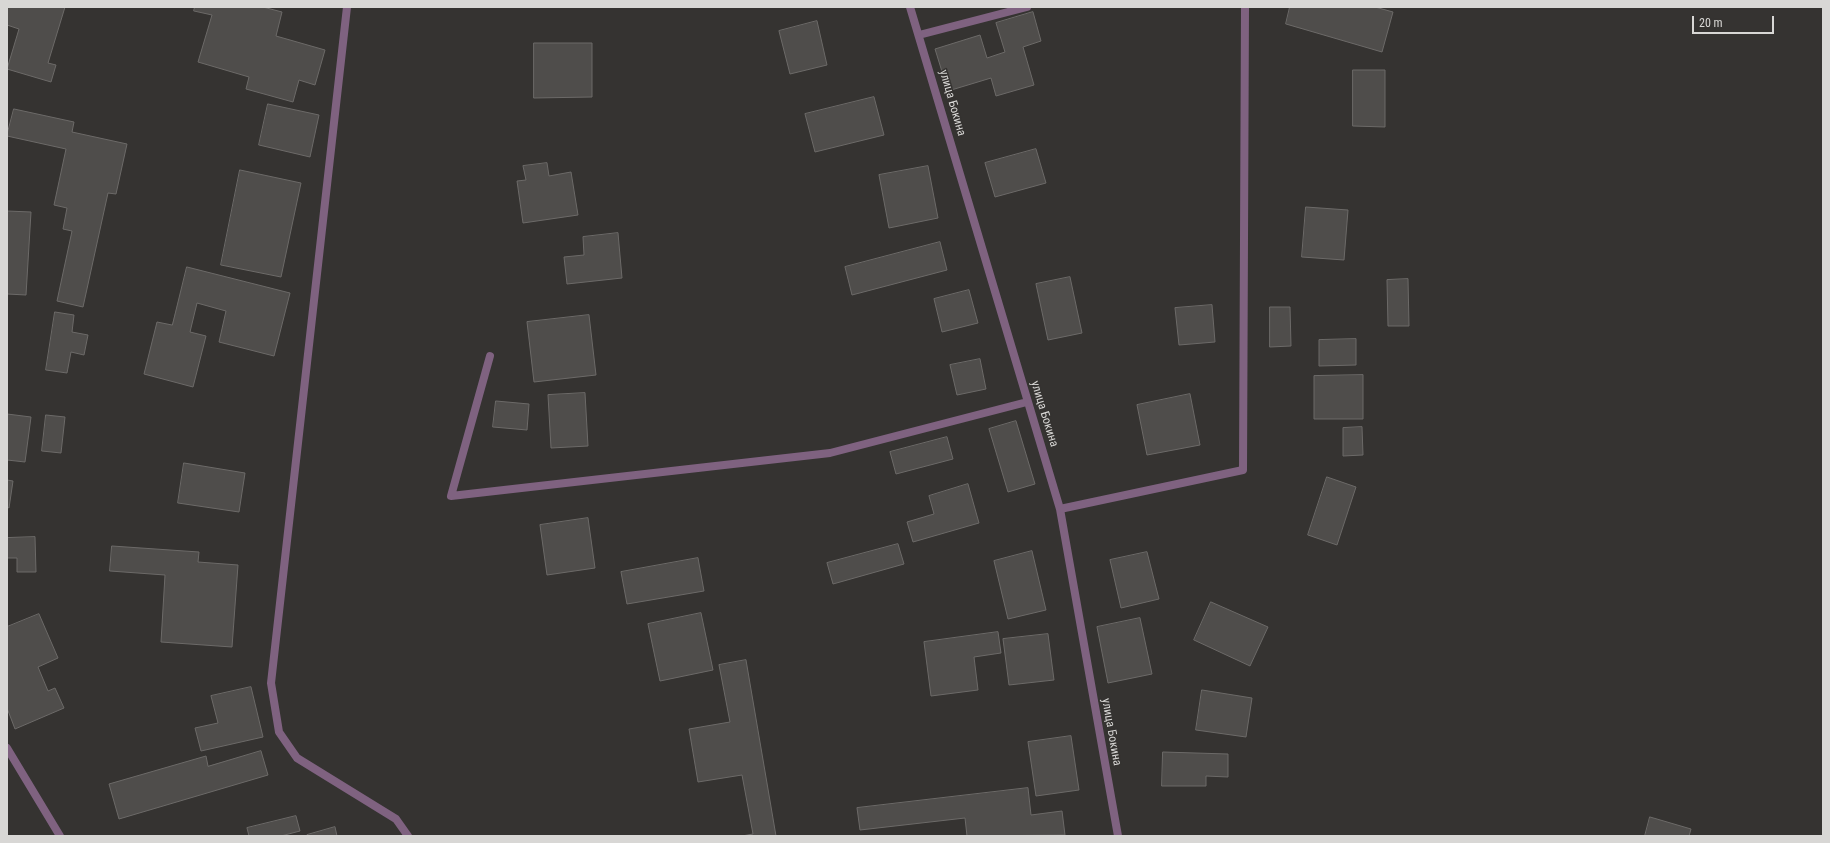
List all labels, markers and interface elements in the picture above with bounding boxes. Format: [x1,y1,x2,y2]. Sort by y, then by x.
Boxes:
scale bar [1694,8,1776,34]
text: 20 m [1699,16,1723,30]
street label: улица Бокина [936,68,968,138]
street label: улица Бокина [1027,379,1061,449]
street label: улица Бокина [1098,697,1124,767]

